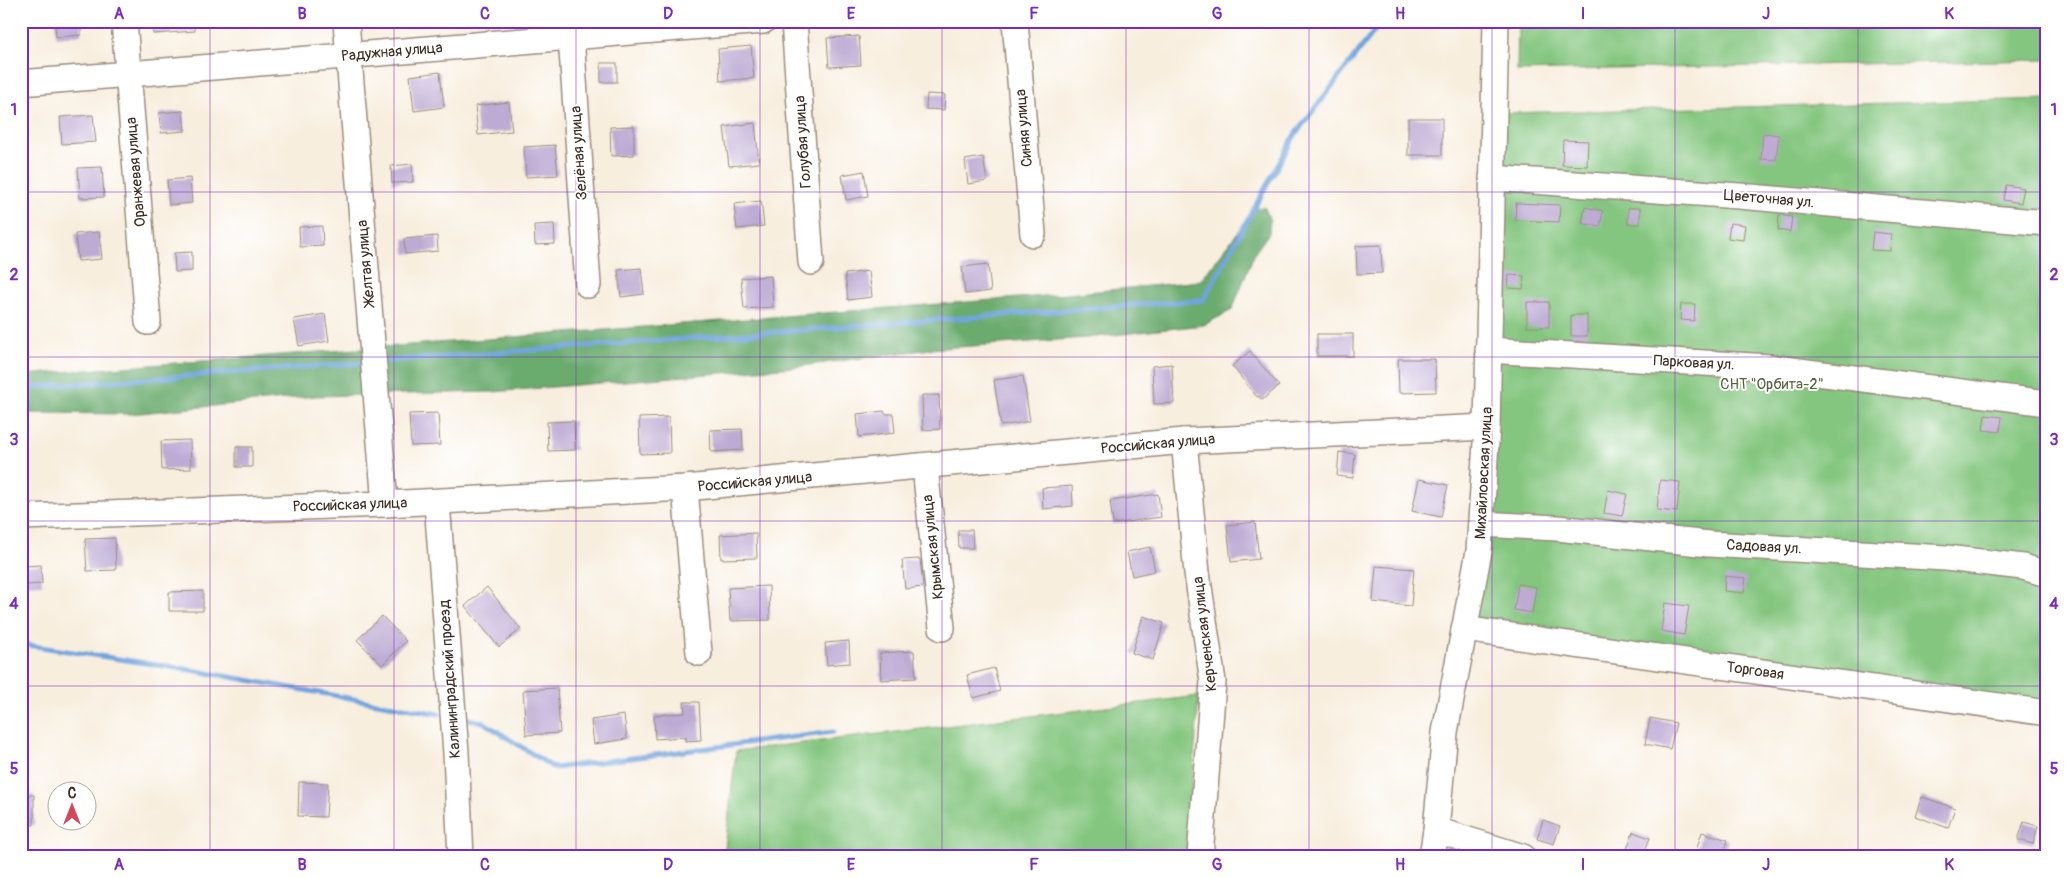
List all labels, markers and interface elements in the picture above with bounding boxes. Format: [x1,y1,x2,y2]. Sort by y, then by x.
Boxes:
text: A [114,4,125,24]
text: B [297,4,307,24]
text: C [480,4,490,24]
text: D [663,4,673,24]
text: E [847,4,856,24]
text: F [1029,4,1039,24]
text: G [1212,4,1223,24]
text: H [1395,4,1405,24]
text: I [1581,4,1585,24]
text: J [1762,4,1770,24]
text: K [1944,4,1954,24]
street label: Радужная улица [341,38,443,66]
street label: Синяя улица [1011,88,1037,168]
street label: Голубая улица [790,95,816,189]
text: 1 [11,100,17,120]
text: 1 [2051,100,2057,120]
street label: Зелёная улица [566,105,592,201]
street label: Оранжевая улица [122,116,150,228]
street label: Цветочная ул. [1723,186,1815,212]
street label: Желтая улица [353,219,379,309]
text: 2 [10,265,19,285]
text: 2 [2050,265,2059,285]
street label: Парковая ул. [1653,351,1735,375]
park label: СНТ "Орбита-2" [1720,375,1824,394]
street label: Михайловская улица [1471,406,1497,540]
text: 3 [10,430,19,450]
street label: Российская улица [1100,430,1216,458]
text: 3 [2050,430,2059,450]
street label: Российская улица [697,468,813,496]
street label: Российская улица [292,494,408,516]
street label: Крымская улица [918,494,948,600]
street label: Садовая ул. [1726,536,1802,558]
street label: Керченская улица [1189,575,1221,693]
text: 4 [9,594,19,614]
text: 4 [2049,594,2059,614]
street label: Калининградский проезд [435,599,465,759]
street label: Торговая [1725,658,1785,684]
text: 5 [10,759,19,779]
text: 5 [2050,759,2059,779]
north arrow [48,780,98,830]
text: С [68,785,77,802]
text: A [114,855,125,875]
text: B [297,855,307,875]
text: C [480,855,490,875]
text: D [663,855,673,875]
text: E [847,855,856,875]
text: F [1029,855,1039,875]
text: G [1212,855,1223,875]
text: H [1395,855,1405,875]
text: I [1581,855,1585,875]
text: J [1762,855,1770,875]
text: K [1944,855,1954,875]

